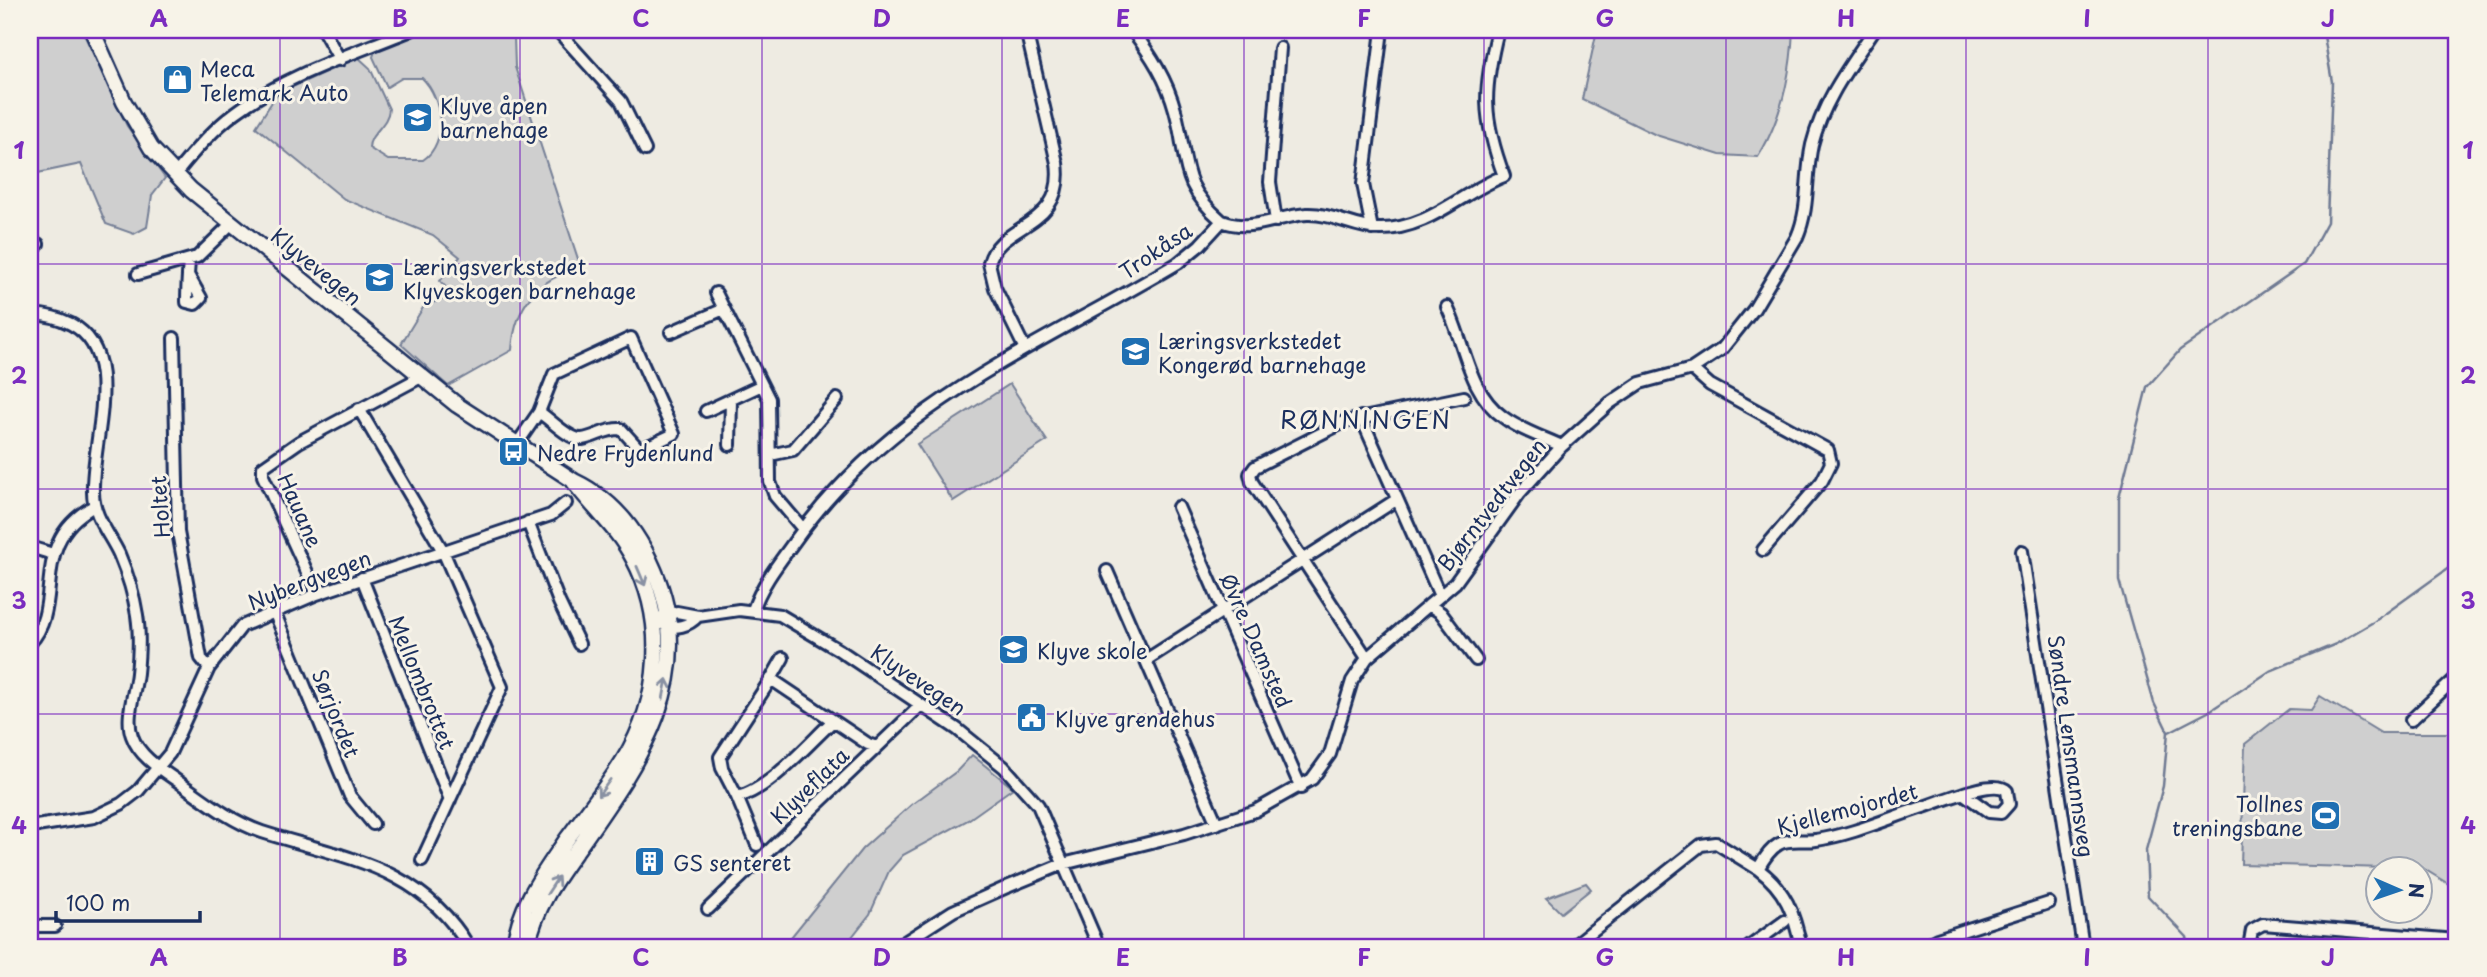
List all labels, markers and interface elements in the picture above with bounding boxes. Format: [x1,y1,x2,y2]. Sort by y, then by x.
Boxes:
text: A [150,0,168,35]
text: B [392,0,408,35]
text: C [632,0,650,35]
text: D [873,0,891,35]
text: E [1116,0,1130,35]
text: F [1357,0,1371,35]
text: G [1596,0,1614,35]
text: H [1837,0,1855,35]
text: I [2083,0,2091,35]
text: J [2321,0,2335,35]
place label: Meca Telemark Auto [200,52,348,108]
shop icon: Meca Telemark Auto [160,63,194,97]
place label: Klyve åpen barnehage [440,89,548,145]
school or university icon: Klyve åpen barnehage [400,100,434,134]
text: 1 [14,132,25,167]
text: 1 [2463,132,2474,167]
street label: Trokåsa [1112,213,1199,286]
street label: Klyvevegen [265,219,369,313]
place label: Læringsverkstedet Klyveskogen barnehage [403,250,636,306]
school or university icon: Læringsverkstedet Klyveskogen barnehage [363,261,397,295]
place label: Læringsverkstedet Kongerød barnehage [1158,324,1366,380]
school or university icon: Læringsverkstedet Kongerød barnehage [1118,335,1152,369]
text: 2 [11,357,27,392]
text: 2 [2460,357,2476,392]
district label: RØNNINGEN [1280,401,1452,437]
street label: Bjørntvedtvegen [1429,431,1553,577]
bus stop icon: Nedre Frydenlund [497,435,531,469]
place label: Nedre Frydenlund [537,436,714,468]
street label: Hauane [270,468,332,552]
street label: Holtet [141,475,177,539]
street label: Nybergvegen [243,541,375,617]
one-way arrow [636,564,649,586]
street label: Øvre Damsted [1213,567,1301,712]
text: 3 [11,582,27,617]
text: 3 [2460,582,2476,617]
street label: Mellombrottet [382,610,465,754]
school or university icon: Klyve skole [997,633,1031,667]
street label: Søndre Lensmannsveg [2041,633,2103,859]
place label: Klyve skole [1037,634,1148,666]
street label: Klyvevegen [865,635,973,723]
street label: Sørjordet [305,664,369,762]
one-way arrow [658,678,672,701]
public building icon: Klyve grendehus [1015,701,1049,735]
place label: Klyve grendehus [1055,702,1215,734]
street label: Klyveflata [762,739,856,831]
street label: Kjellemojordet [1773,774,1921,842]
one-way arrow [597,778,611,797]
place label: Tollnes treningsbane [2172,787,2303,843]
sports icon: Tollnes treningsbane [2309,798,2343,832]
text: 4 [11,807,27,842]
text: 4 [2460,807,2476,842]
building icon: GS senteret [633,845,667,879]
place label: GS senteret [673,846,791,878]
north arrow [2364,855,2434,925]
one-way arrow [546,875,560,895]
scale bar [56,879,200,923]
text: N [2403,883,2431,899]
text: 100 m [66,886,130,918]
text: A [150,939,168,974]
text: B [392,939,408,974]
text: C [632,939,650,974]
text: D [873,939,891,974]
text: E [1116,939,1130,974]
text: F [1357,939,1371,974]
text: G [1596,939,1614,974]
text: H [1837,939,1855,974]
text: I [2083,939,2091,974]
text: J [2321,939,2335,974]

